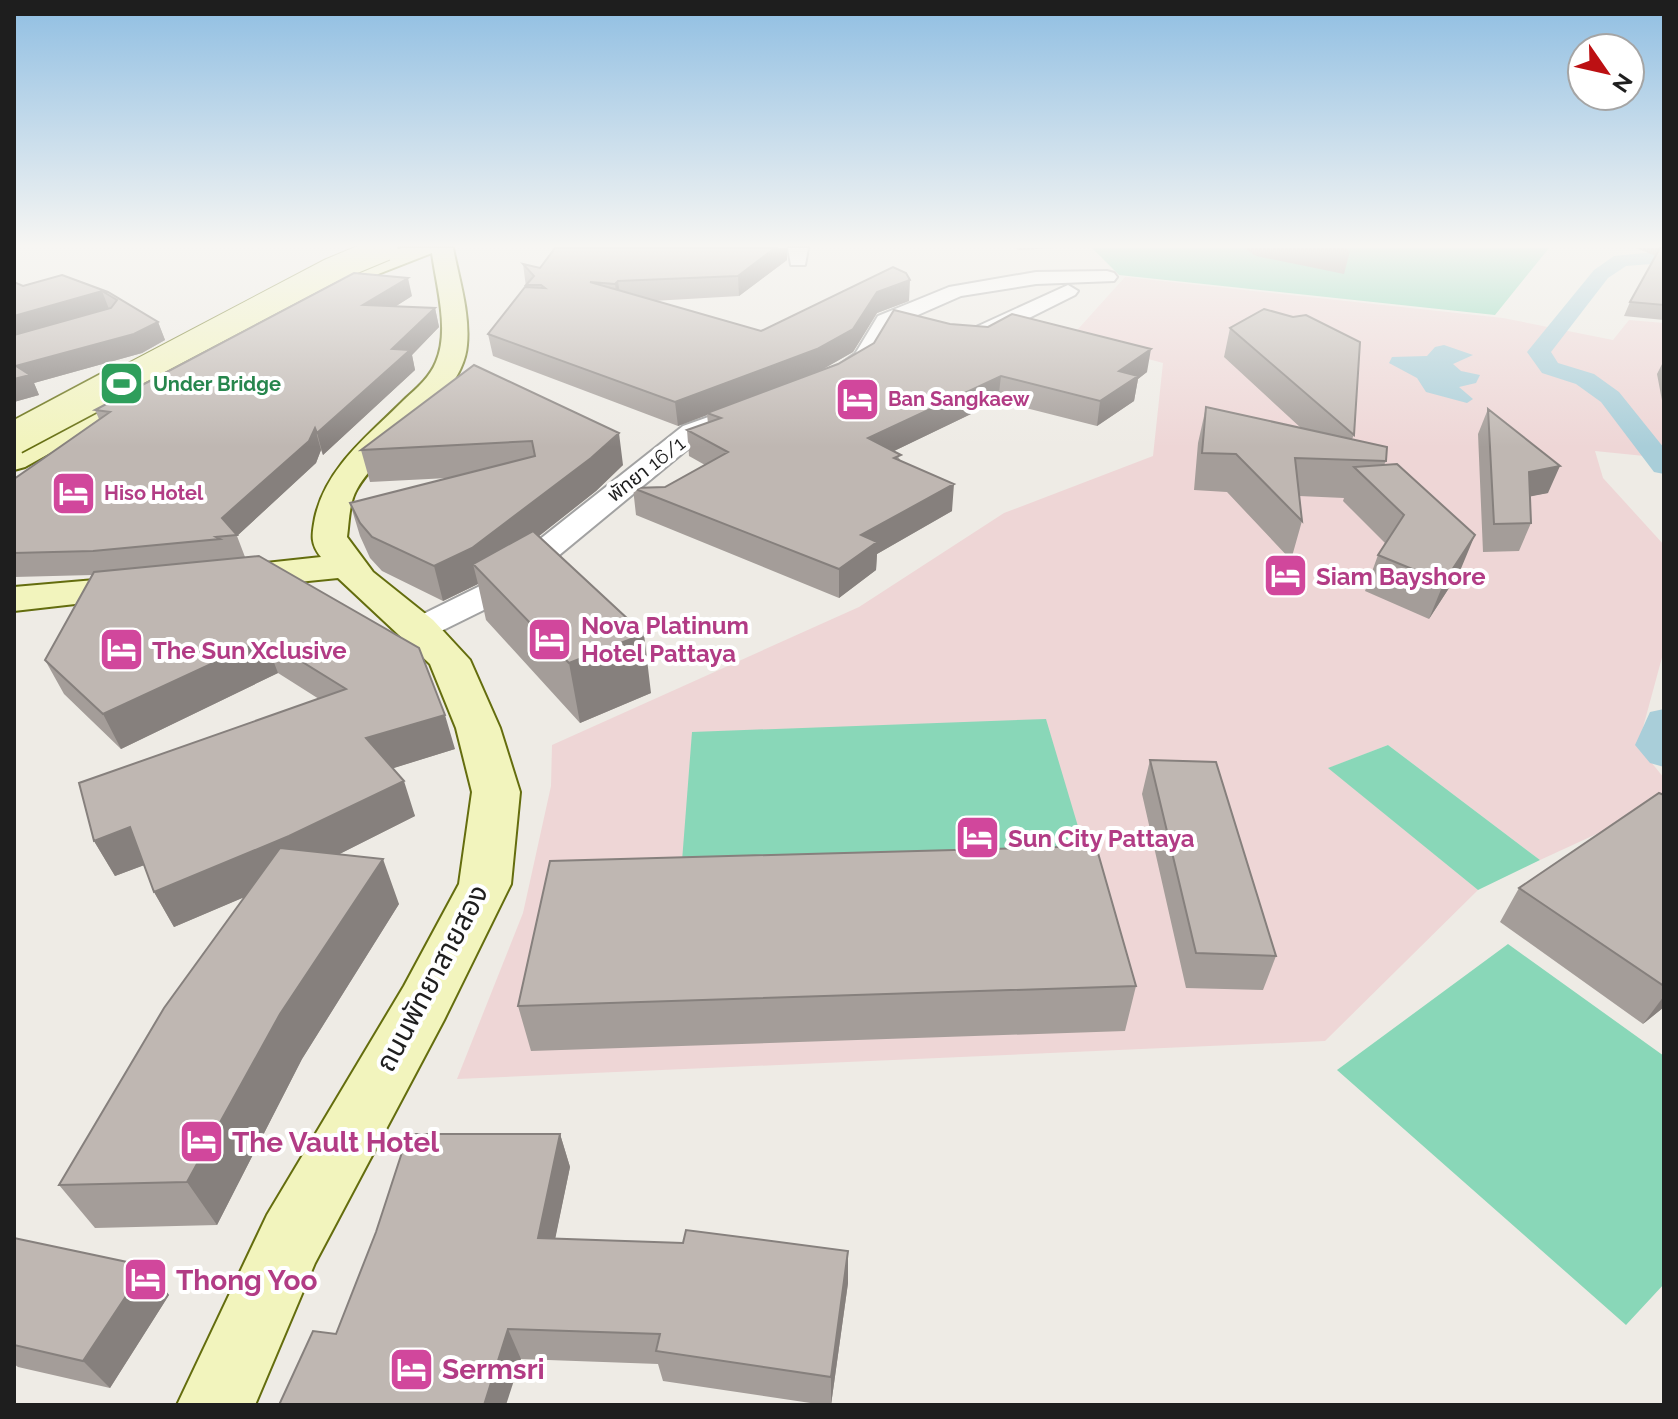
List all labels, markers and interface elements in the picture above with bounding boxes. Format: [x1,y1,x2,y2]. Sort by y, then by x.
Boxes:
north arrow [1566,32,1646,112]
text: N [1607,69,1638,97]
sports icon: Under Bridge [98,360,146,408]
place label: Under Bridge [153,372,281,396]
hotel icon: Ban Sangkaew [833,375,881,423]
place label: Ban Sangkaew [888,387,1030,411]
street label: พัทยา 16/1 [602,431,690,507]
hotel icon: Hiso Hotel [49,469,97,517]
place label: Hiso Hotel [104,481,204,505]
hotel icon: Siam Bayshore [1261,552,1309,600]
place label: Siam Bayshore [1316,562,1486,591]
place label: Nova Platinum Hotel Pattaya [581,611,749,668]
hotel icon: Nova Platinum Hotel Pattaya [526,615,574,663]
hotel icon: The Sun Xclusive [97,626,145,674]
place label: The Sun Xclusive [152,636,347,665]
hotel icon: Sun City Pattaya [953,814,1001,862]
place label: Sun City Pattaya [1008,824,1195,853]
street label: ถนนพัทยาสายสอง [369,879,495,1077]
hotel icon: The Vault Hotel [177,1118,225,1166]
place label: The Vault Hotel [232,1126,439,1159]
hotel icon: Thong Yoo [121,1256,169,1304]
place label: Thong Yoo [176,1264,317,1297]
hotel icon: Sermsri [387,1345,435,1393]
place label: Sermsri [442,1353,545,1386]

